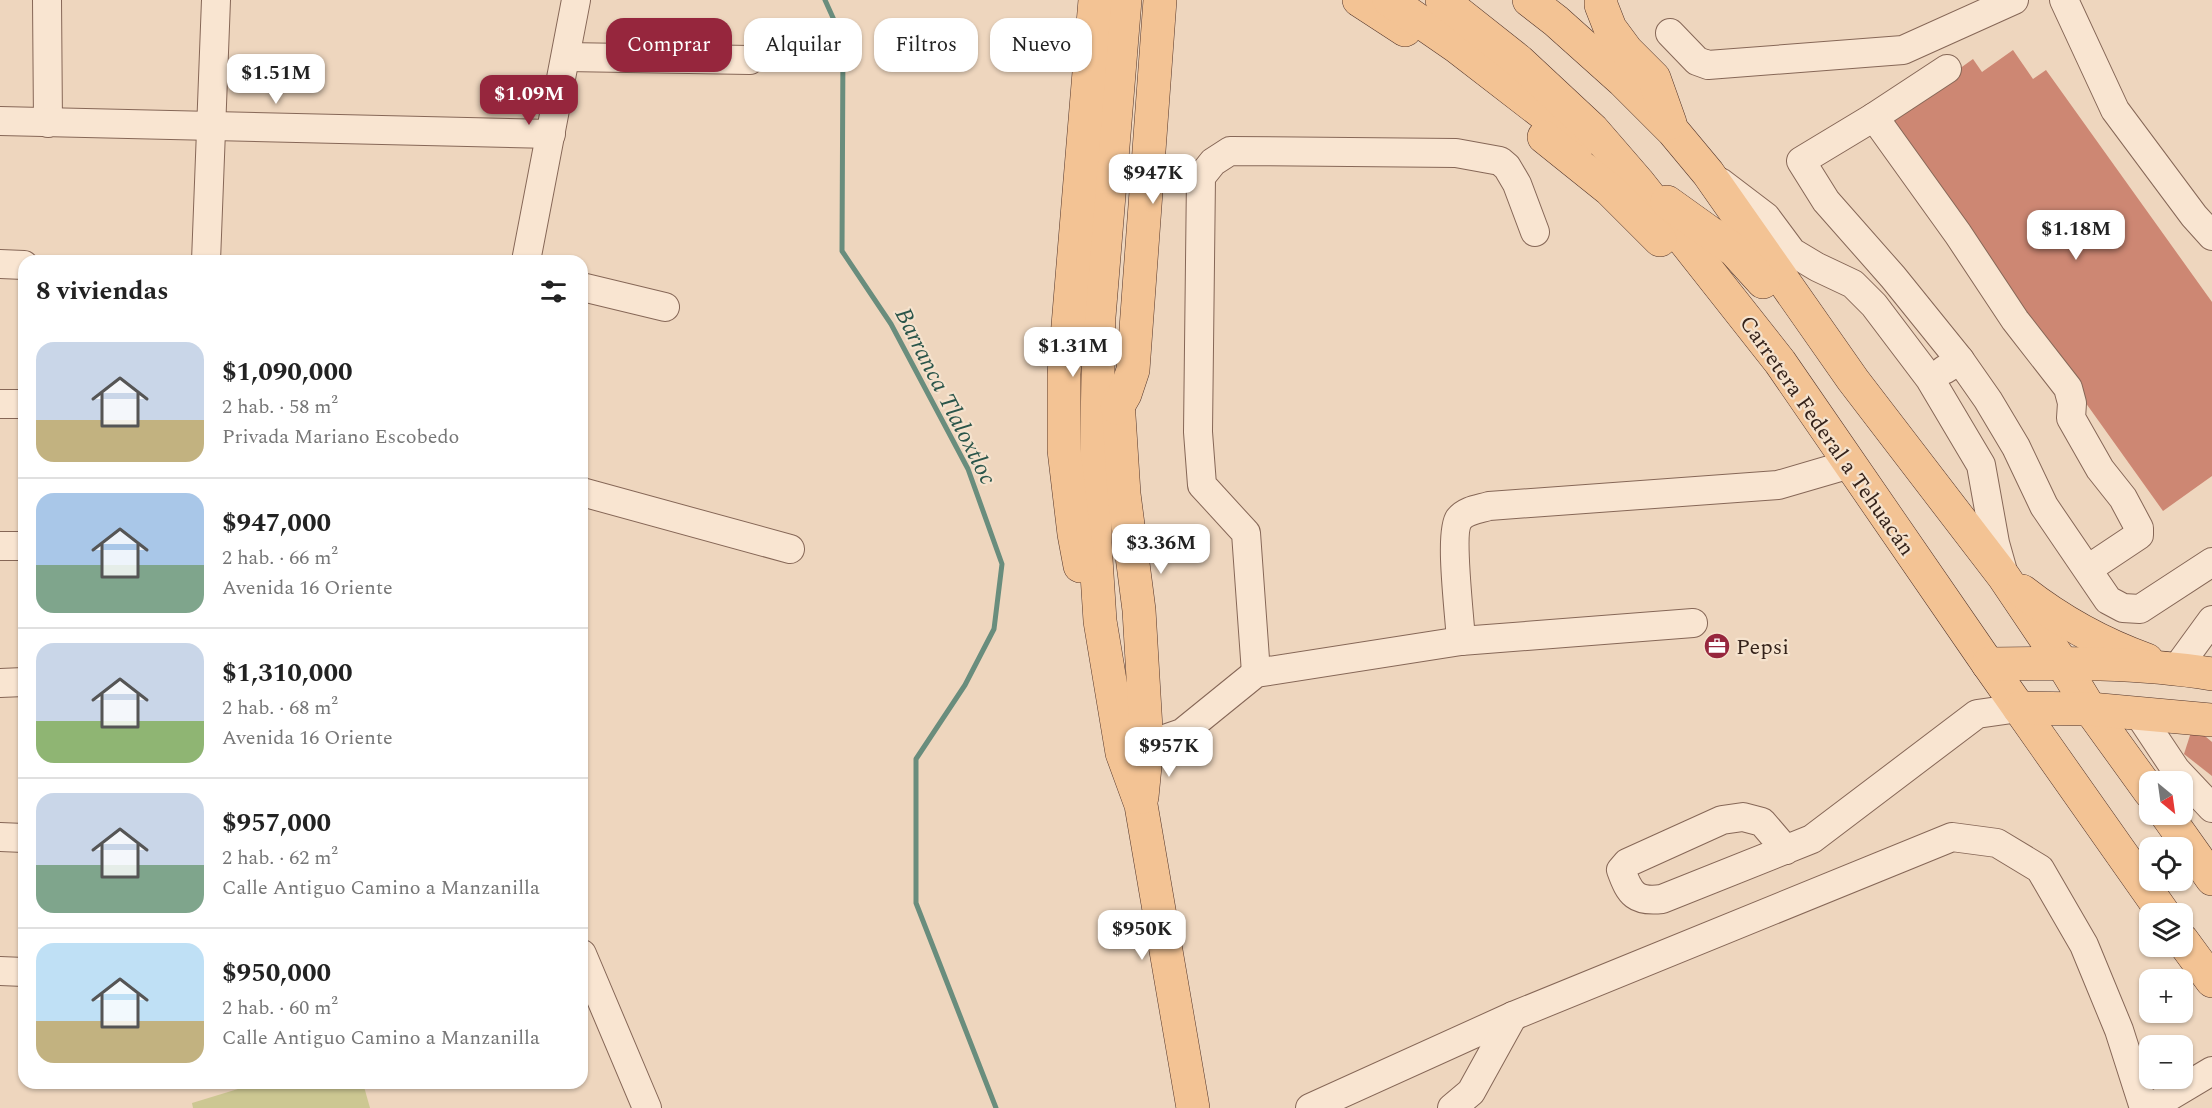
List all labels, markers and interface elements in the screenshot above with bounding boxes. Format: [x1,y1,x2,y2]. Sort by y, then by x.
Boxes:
chip: Comprar [606,18,732,72]
chip: Alquilar [744,18,862,72]
chip: Filtros [874,18,978,72]
chip: Nuevo [990,18,1092,72]
pin: $1.51M [227,54,325,105]
text: $1.51M [241,58,311,88]
pin: $1.09M [480,75,578,126]
text: $1.09M [494,79,564,109]
pin: $947K [1111,154,1195,205]
text: $947K [1123,158,1183,188]
pin: $1.18M [2027,210,2125,261]
text: $1.18M [2041,214,2111,244]
text: 8 viviendas [36,271,169,311]
icon: filters [537,275,570,308]
water label: Barranca Tlaloxtloc [885,302,1005,491]
street label: Carretera Federal a Tehuacán [1731,309,1923,563]
pin: $1.31M [1024,327,1122,378]
text: $1.31M [1038,331,1108,361]
text: $1,090,000 [222,352,353,392]
icon: home [84,366,156,438]
text: 2 hab. · 58 m² [222,392,338,422]
text: Privada Mariano Escobedo [222,422,459,452]
text: $947,000 [222,503,331,543]
icon: home [84,517,156,589]
pin: $3.36M [1112,524,1210,575]
text: $3.36M [1126,528,1196,558]
text: 2 hab. · 66 m² [222,543,338,573]
text: Avenida 16 Oriente [222,573,393,603]
office icon: Pepsi [1702,631,1732,661]
place label: Pepsi [1736,631,1789,664]
text: $1,310,000 [222,653,353,693]
icon: home [84,667,156,739]
text: 2 hab. · 68 m² [222,693,338,723]
text: Avenida 16 Oriente [222,723,393,753]
pin: $957K [1127,727,1211,778]
text: $957K [1139,731,1199,761]
north arrow [2139,771,2193,825]
map controls [2139,771,2193,1089]
text: $957,000 [222,803,331,843]
icon: home [84,817,156,889]
button: locate [2139,837,2193,891]
text: 2 hab. · 62 m² [222,843,338,873]
text: Calle Antiguo Camino a Manzanilla [222,873,540,903]
button: layers [2139,903,2193,957]
pin: $950K [1100,910,1184,961]
text: $950K [1112,914,1172,944]
text: $950,000 [222,953,331,993]
icon: home [84,967,156,1039]
button: + [2139,969,2193,1023]
text: 2 hab. · 60 m² [222,993,338,1023]
text: Calle Antiguo Camino a Manzanilla [222,1023,540,1053]
button: − [2139,1035,2193,1089]

